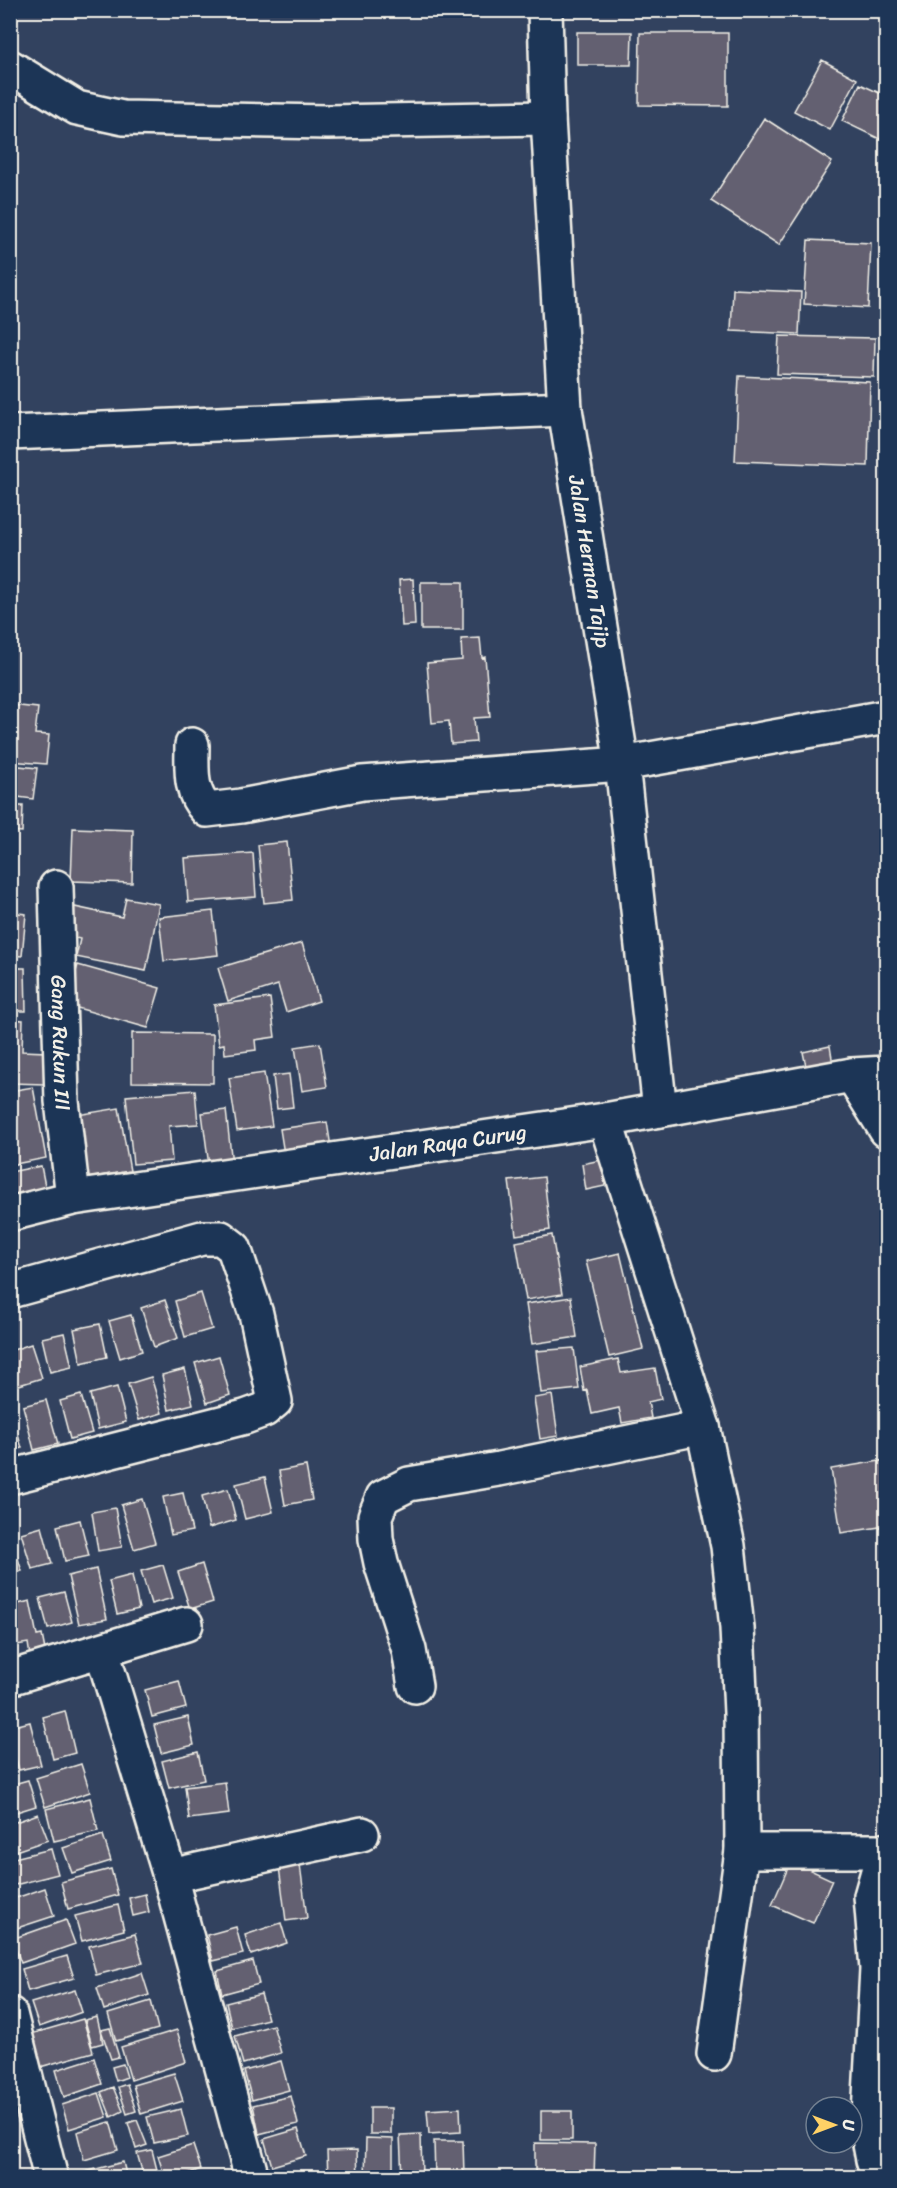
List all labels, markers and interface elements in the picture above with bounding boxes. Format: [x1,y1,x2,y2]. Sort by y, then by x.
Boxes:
street label: Jalan Herman Tajip [557,471,622,651]
street label: Gang Rukun III [39,975,82,1113]
street label: Jalan Raya Curug [366,1113,529,1173]
north arrow [804,2095,864,2155]
text: U [834,2120,863,2132]

